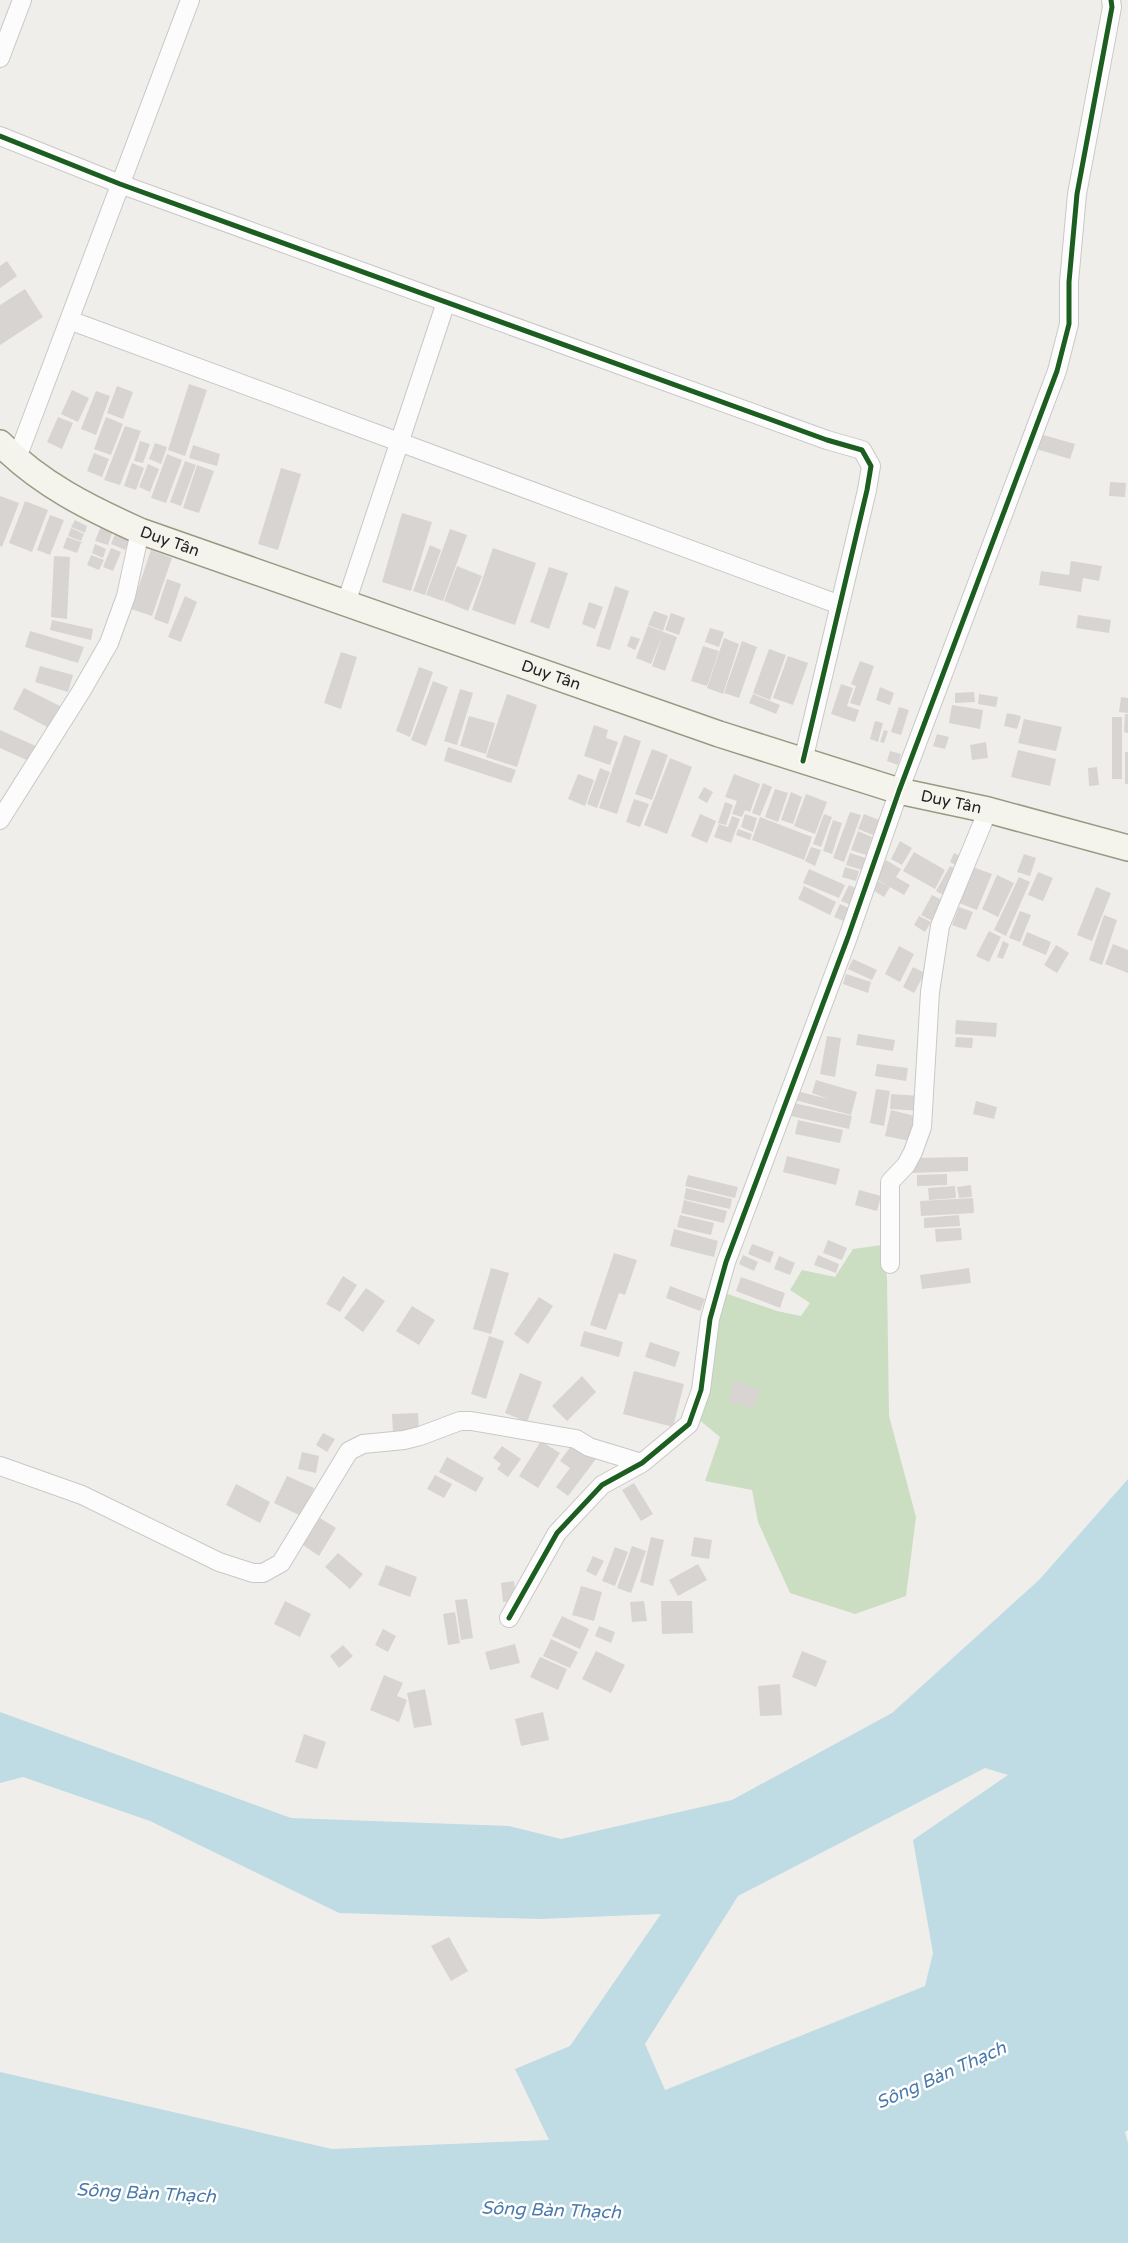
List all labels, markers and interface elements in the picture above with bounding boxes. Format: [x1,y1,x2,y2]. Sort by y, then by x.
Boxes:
street label: Duy Tân [137,522,202,561]
street label: Duy Tân [519,655,583,695]
street label: Duy Tân [919,786,983,818]
water label: Sông Bàn Thạch [873,2036,1010,2113]
water label: Sông Bàn Thạch [76,2178,217,2208]
water label: Sông Bàn Thạch [481,2197,622,2223]

